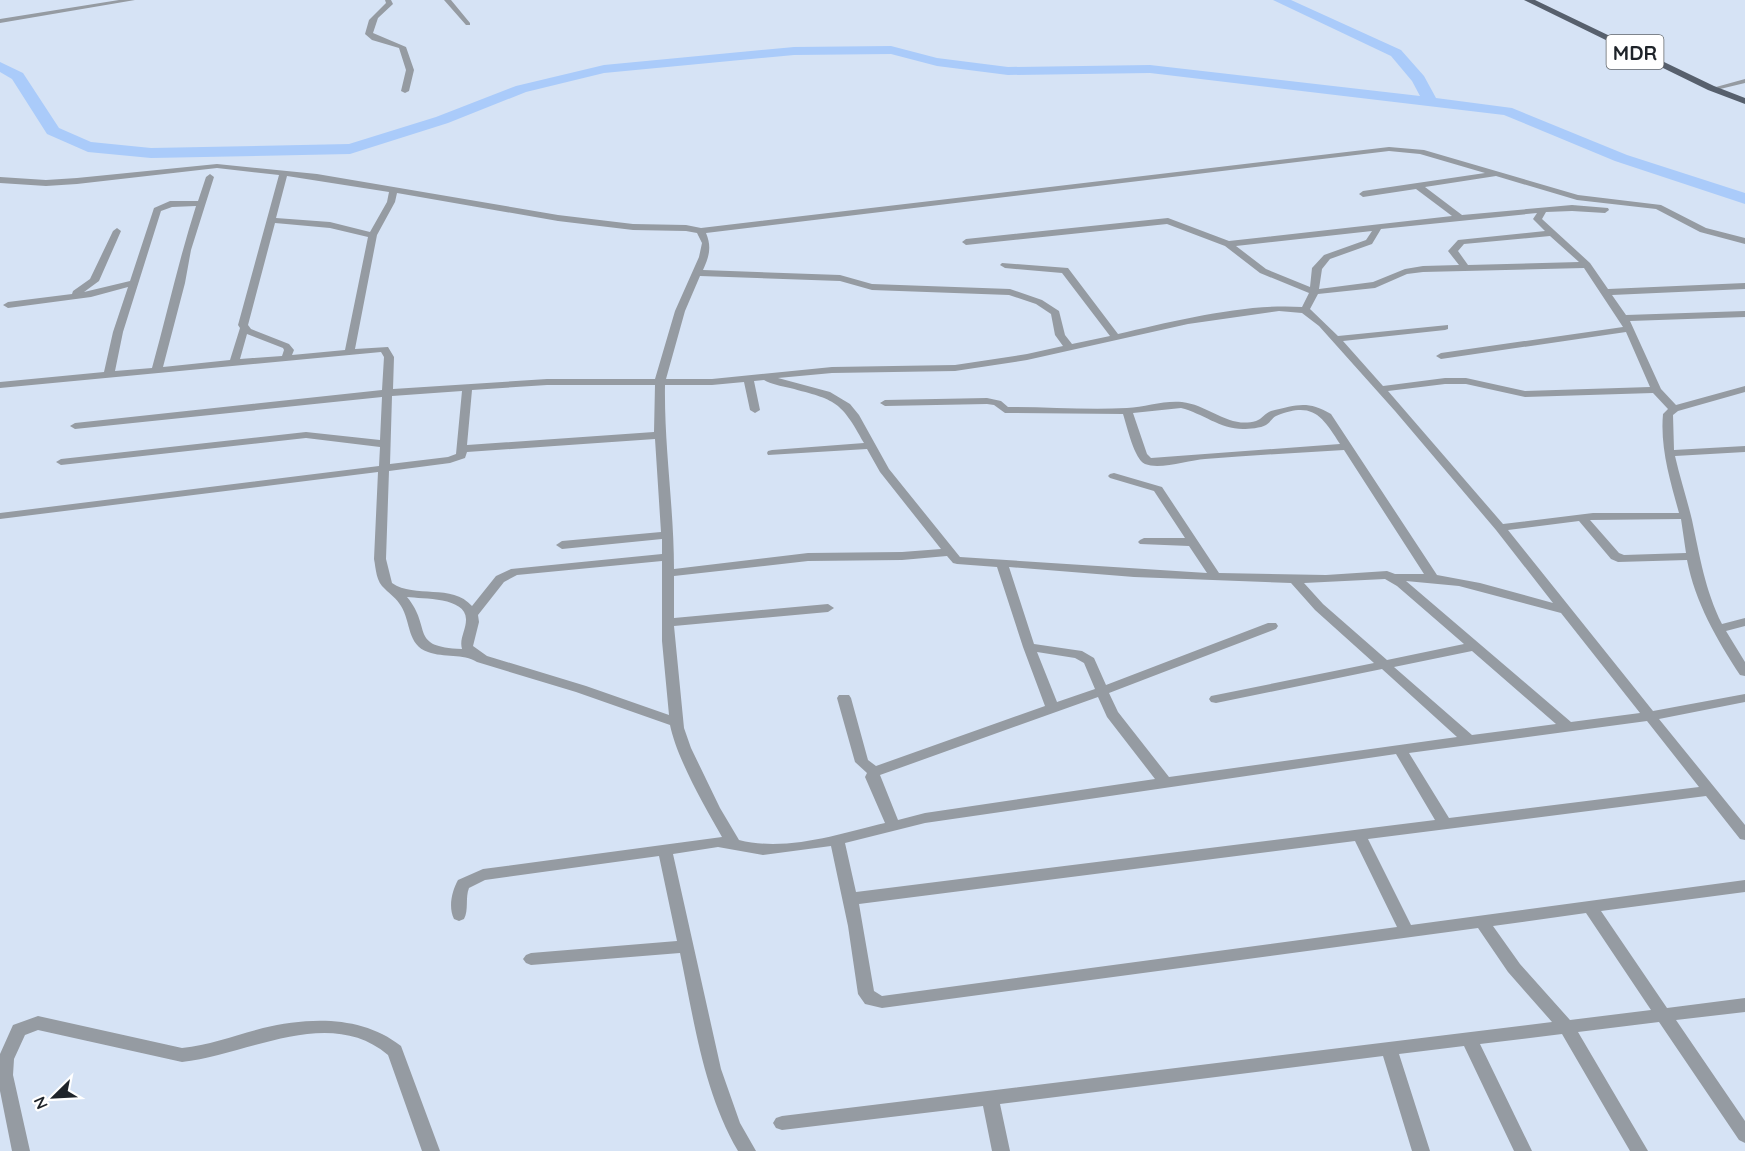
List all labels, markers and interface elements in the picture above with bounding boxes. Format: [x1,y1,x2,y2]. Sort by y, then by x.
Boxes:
road number: MDR [1606,35,1664,69]
north arrow [24,1067,84,1127]
text: N [29,1094,52,1113]

